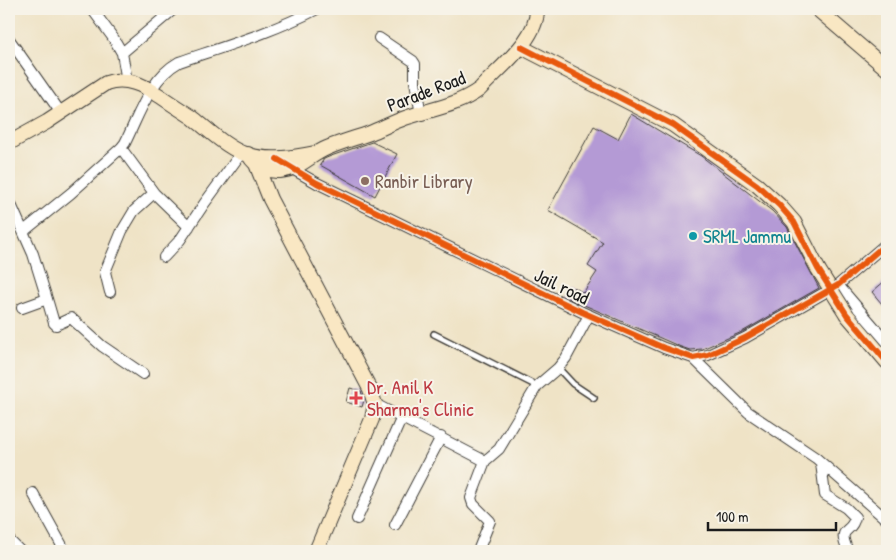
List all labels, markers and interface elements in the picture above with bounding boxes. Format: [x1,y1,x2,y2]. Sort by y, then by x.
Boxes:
street label: Parade Road [383,64,469,118]
place label: Ranbir Library [375,168,473,194]
marker: Ranbir Library [359,175,371,187]
place label: SRML Jammu [703,223,791,249]
marker: SRML Jammu [687,230,699,242]
street label: Jail road [530,262,594,311]
place label: Dr. Anil K Sharma's Clinic [367,374,474,422]
marker: Dr. Anil K Sharma's Clinic [349,391,363,405]
scale bar [708,500,836,532]
text: 100 m [716,506,749,527]

